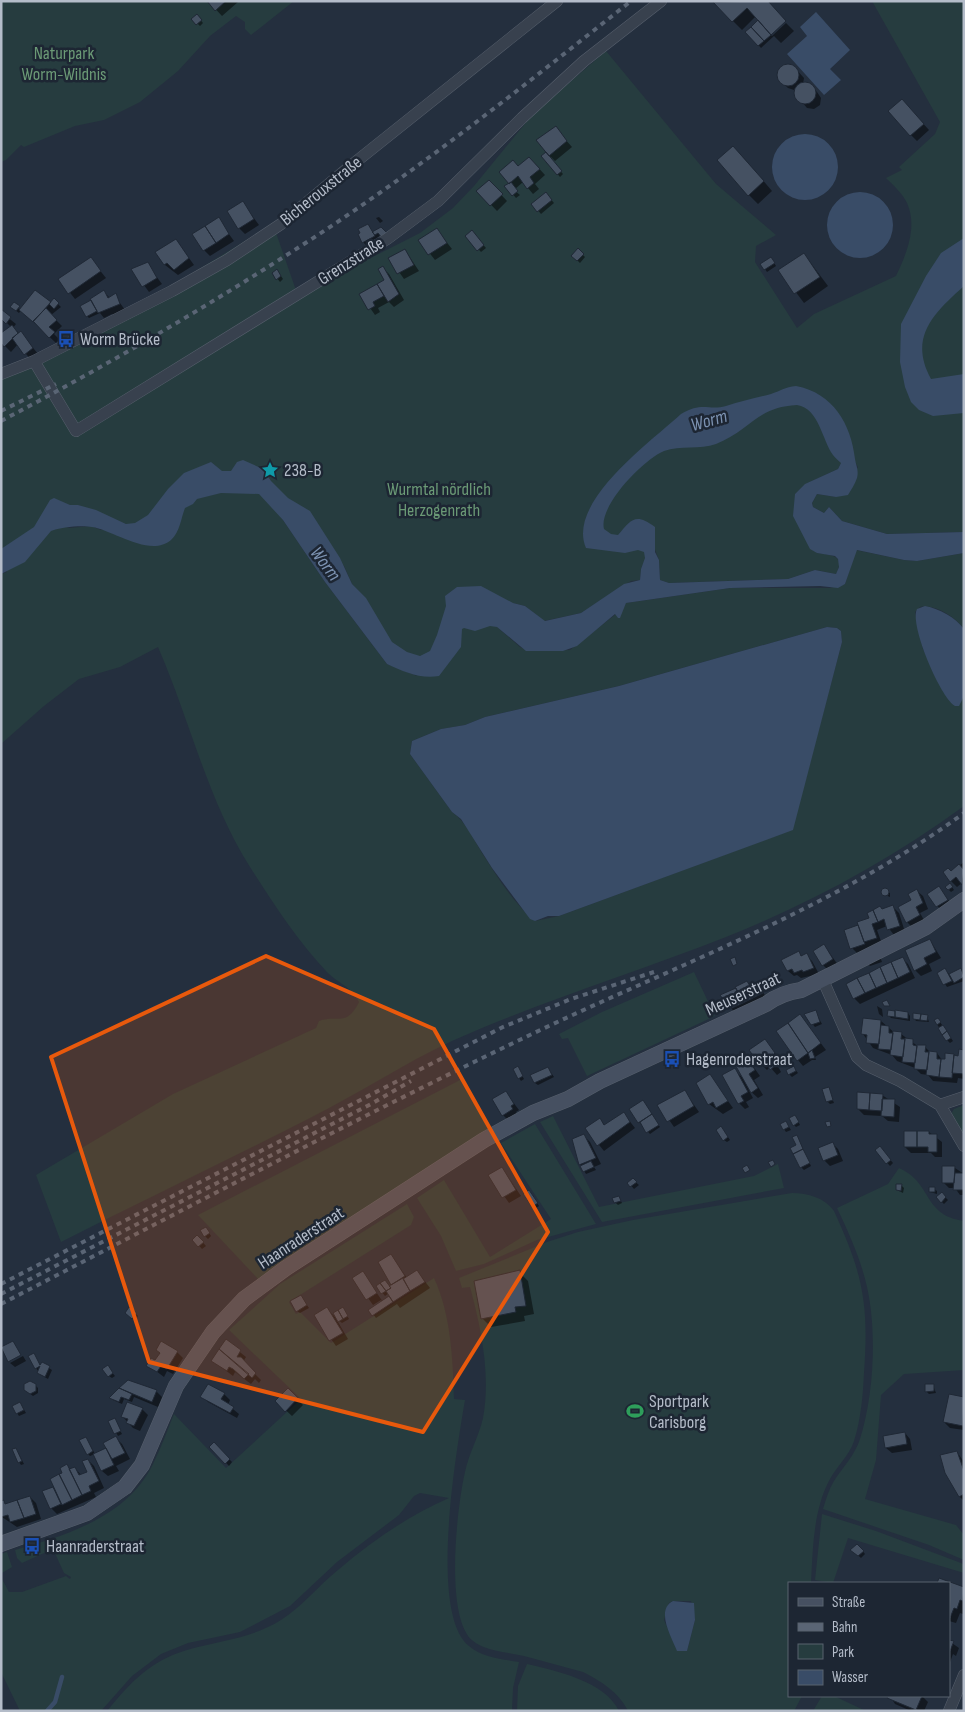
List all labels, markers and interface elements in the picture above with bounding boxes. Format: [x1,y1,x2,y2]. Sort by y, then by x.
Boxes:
park label: Naturpark Worm-Wildnis [21,43,107,85]
street label: Bicherouxstraße [276,152,366,230]
street label: Grenzstraße [314,233,388,289]
bus stop icon: Worm Brücke [56,329,76,349]
place label: Worm Brücke [80,329,160,350]
water label: Worm [688,405,730,437]
place icon: 238-B [260,460,280,480]
place label: 238-B [284,460,322,481]
park label: Wurmtal nördlich Herzogenrath [387,479,491,521]
water label: Worm [305,542,345,586]
street label: Meuserstraat [702,967,784,1020]
bus stop icon: Hagenroderstraat [662,1049,682,1069]
place label: Hagenroderstraat [686,1049,793,1070]
street label: Haanraderstraat [254,1202,348,1274]
place label: Sportpark Carisborg [649,1391,709,1433]
sports icon: Sportpark Carisborg [625,1401,645,1421]
bus stop icon: Haanraderstraat [22,1536,42,1556]
place label: Haanraderstraat [46,1536,145,1557]
legend [788,1582,950,1697]
text: Straße [832,1593,865,1612]
text: Bahn [832,1618,857,1637]
text: Park [832,1643,854,1662]
text: Wasser [832,1668,869,1687]

